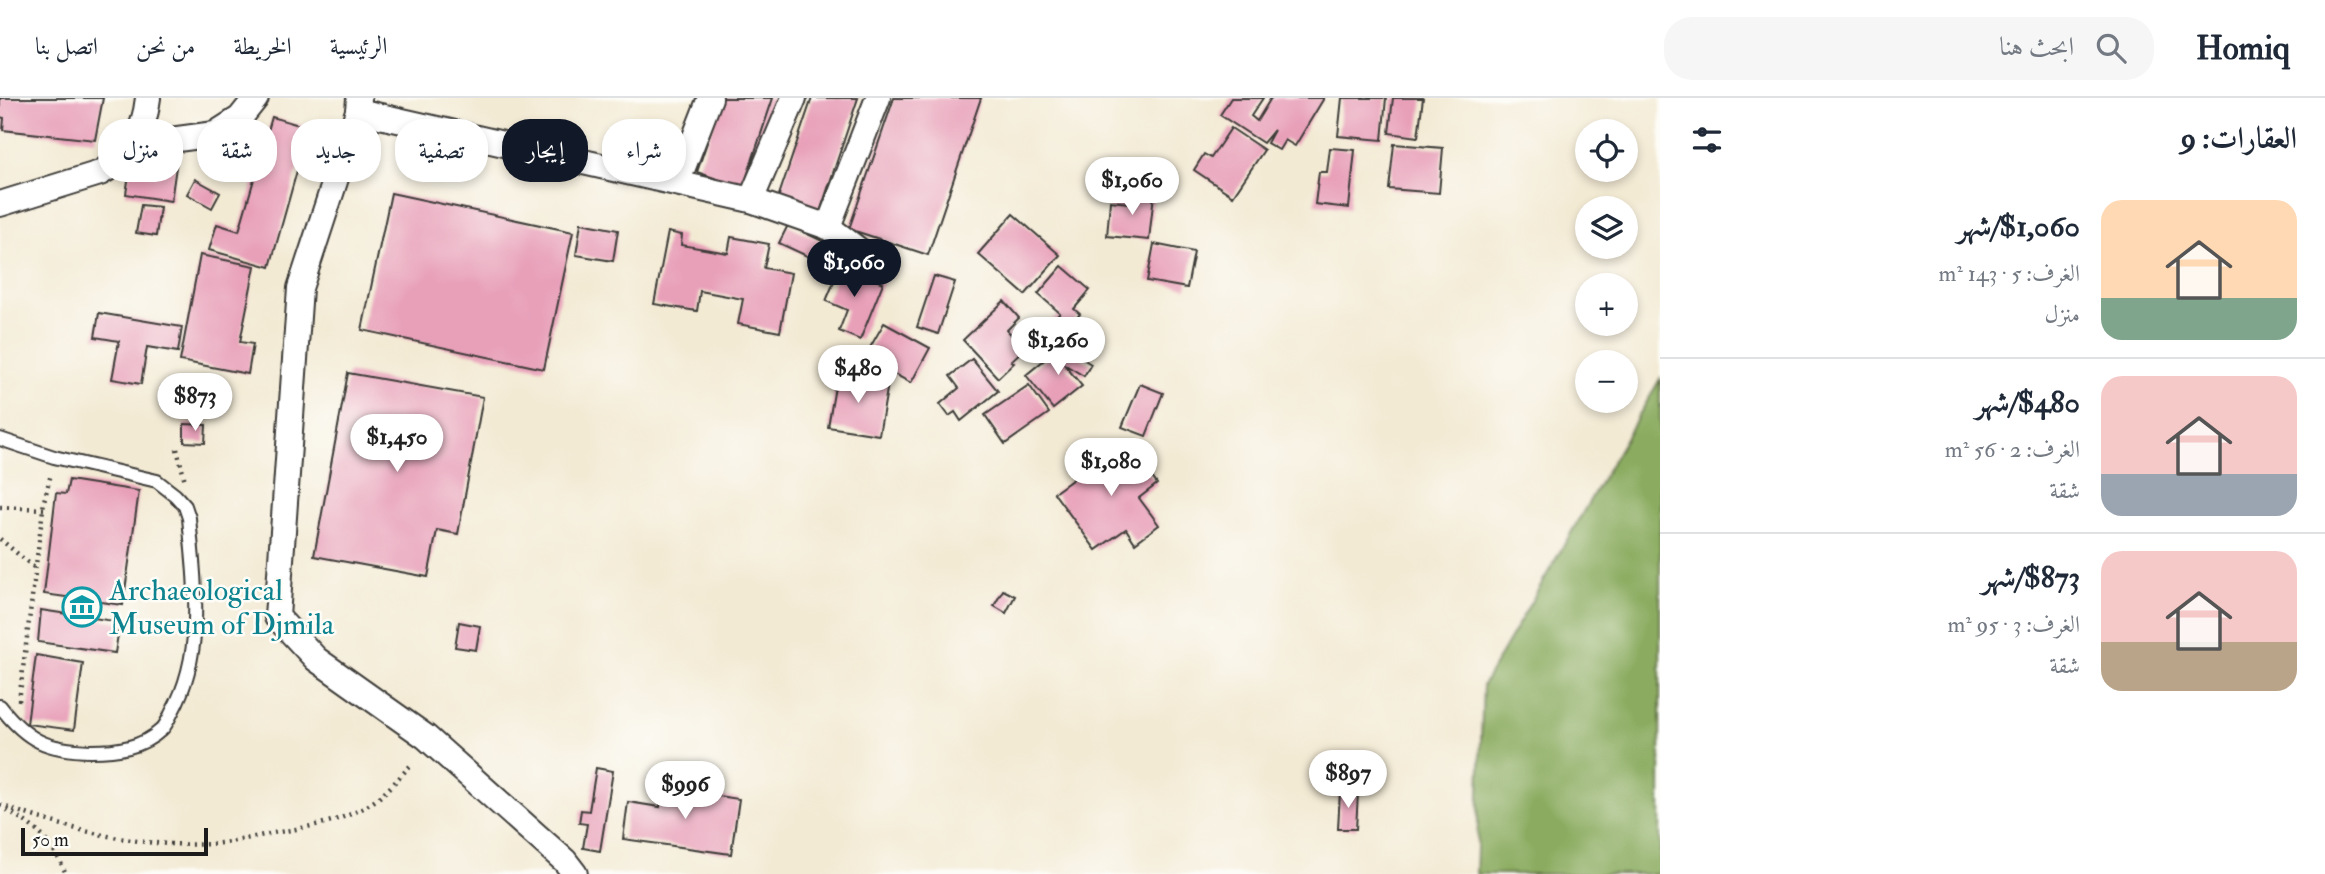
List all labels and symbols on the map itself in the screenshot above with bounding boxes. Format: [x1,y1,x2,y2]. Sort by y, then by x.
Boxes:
pin: $1,060 [1075,158,1189,217]
pin: $1,060 [797,240,911,299]
pin: $1,260 [1001,317,1115,377]
pin: $480 [817,345,899,405]
pin: $873 [154,374,236,433]
pin: $1,450 [340,414,454,474]
pin: $1,080 [1054,438,1168,498]
place label: Archaeological Museum of Djmila [108,572,335,643]
museum icon: Archaeological Museum of Djmila [61,586,103,628]
pin: $897 [1307,750,1389,810]
pin: $996 [644,762,726,821]
scale bar [21,825,208,857]

